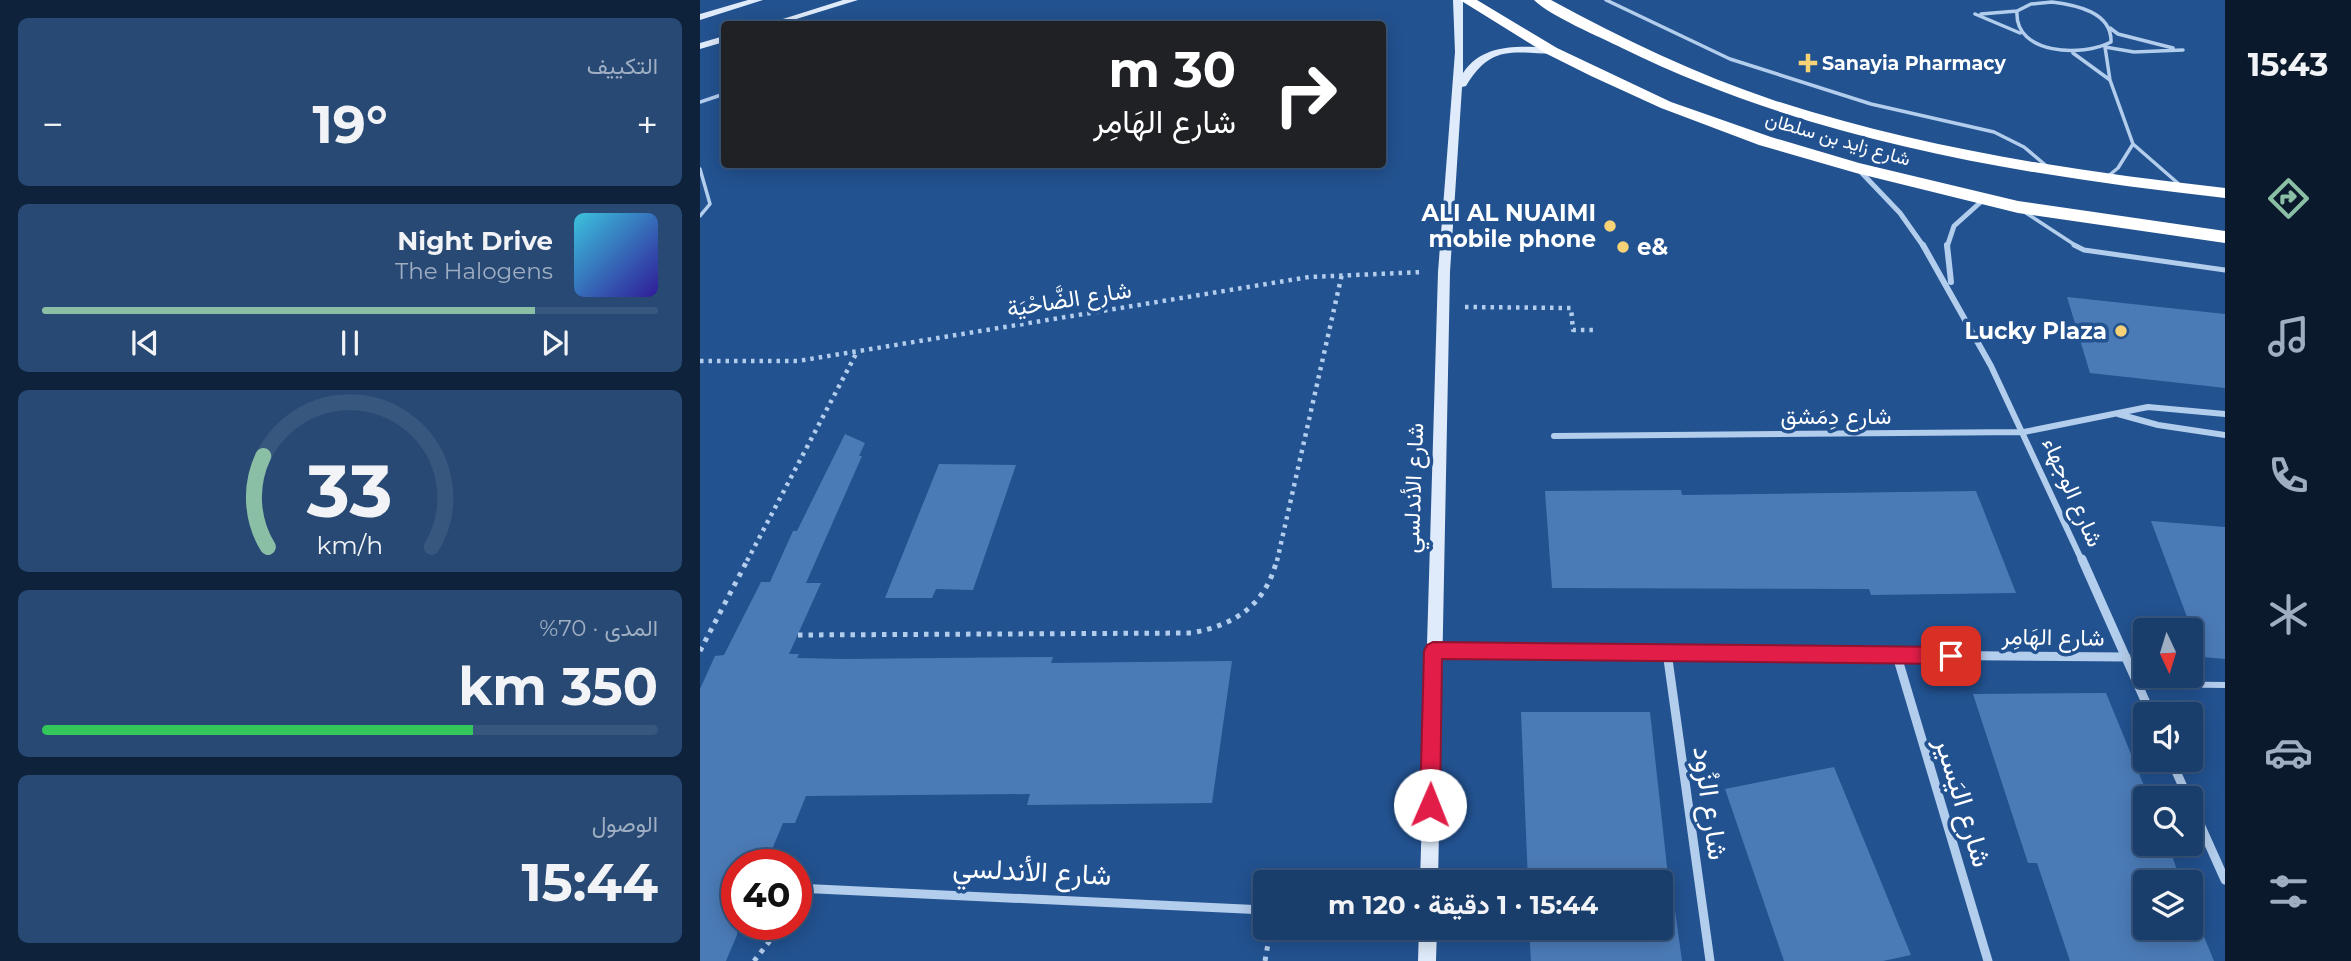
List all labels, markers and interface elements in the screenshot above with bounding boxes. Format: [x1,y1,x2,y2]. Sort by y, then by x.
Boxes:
text: 30 m [1108,40,1236,99]
text: 15:43 [2248,45,2328,84]
icon: right [1260,49,1351,140]
text: التكييف [587,52,658,80]
place label: Sanayia Pharmacy [1822,52,2007,75]
marker: Sanayia Pharmacy [1800,55,1816,71]
text: 19° [312,93,388,156]
text: − [42,101,64,148]
text: + [636,101,658,148]
text: شارع الهَامِر [1093,102,1236,141]
street label: شارع زايد بن سلطان [1763,107,1913,172]
icon: directions [2264,174,2313,223]
place label: ALI AL NUAIMI mobile phone [1420,199,1596,253]
marker: ALI AL NUAIMI mobile phone [1602,218,1618,234]
text: Night Drive [397,225,553,257]
place label: e& [1637,233,1669,261]
marker: e& [1615,239,1631,255]
text: The Halogens [395,257,553,285]
street label: شارع الضَّاحْيَة [1005,274,1134,325]
icon: music [2264,312,2313,361]
place label: Lucky Plaza [1964,317,2107,345]
marker: Lucky Plaza [2113,323,2129,339]
icon: previous [126,324,164,362]
icon: pause [331,324,369,362]
icon: next [536,324,574,362]
street label: شارع دِمَشق [1781,402,1891,432]
street label: شارع الأندلسي [1397,422,1434,554]
street label: شارع الوجهاء [2035,433,2110,552]
text: 33 [306,447,393,535]
icon: phone [2264,451,2313,500]
text: km/h [317,529,383,559]
icon: climate [2264,590,2313,639]
text: المدى · 70% [539,614,658,642]
north arrow [2133,618,2203,688]
map controls [2133,618,2203,940]
street label: شارع الهَامِر [2000,622,2105,654]
pin [1921,626,1981,686]
icon: arrive [1932,637,1970,675]
text: 350 km [458,655,658,718]
button: sound [2133,702,2203,772]
icon: car [2264,728,2313,777]
street label: شارع اليَسير [1926,732,2000,872]
street label: شارع الزُود [1684,744,1736,862]
position arrow [1393,768,1467,842]
button: search [2133,786,2203,856]
text: الوصول [592,810,658,838]
speed limit sign: 40 [721,849,812,940]
street label: شارع الأندلسي [951,850,1112,898]
text: 15:44 [521,851,658,914]
icon: filters [2264,867,2313,916]
button: layers [2133,870,2203,940]
text: 15:44 · 1 دقيقة · 120 m [1328,889,1598,921]

